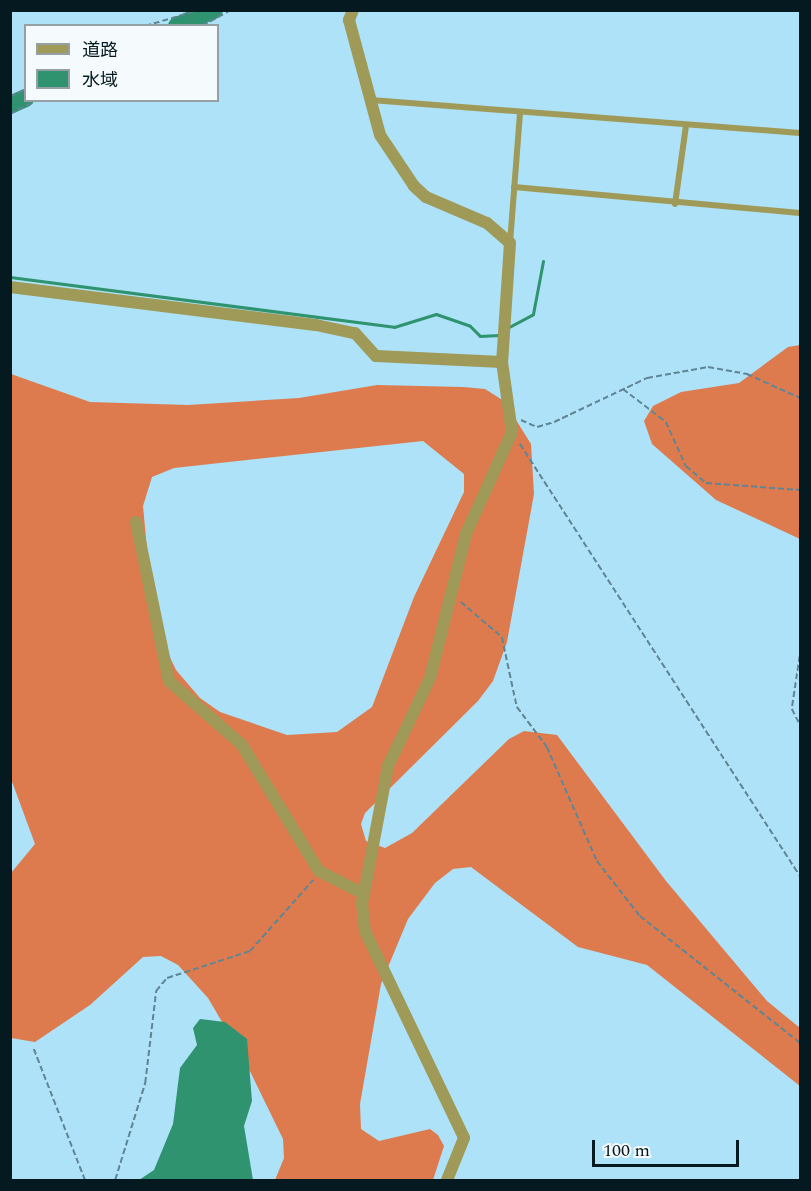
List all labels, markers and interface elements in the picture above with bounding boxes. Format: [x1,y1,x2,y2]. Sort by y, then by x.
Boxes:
legend [24,24,219,102]
text: 道路 [82,37,118,64]
text: 水域 [82,67,118,94]
scale bar [595,1128,742,1166]
text: 100 m [603,1137,650,1164]

